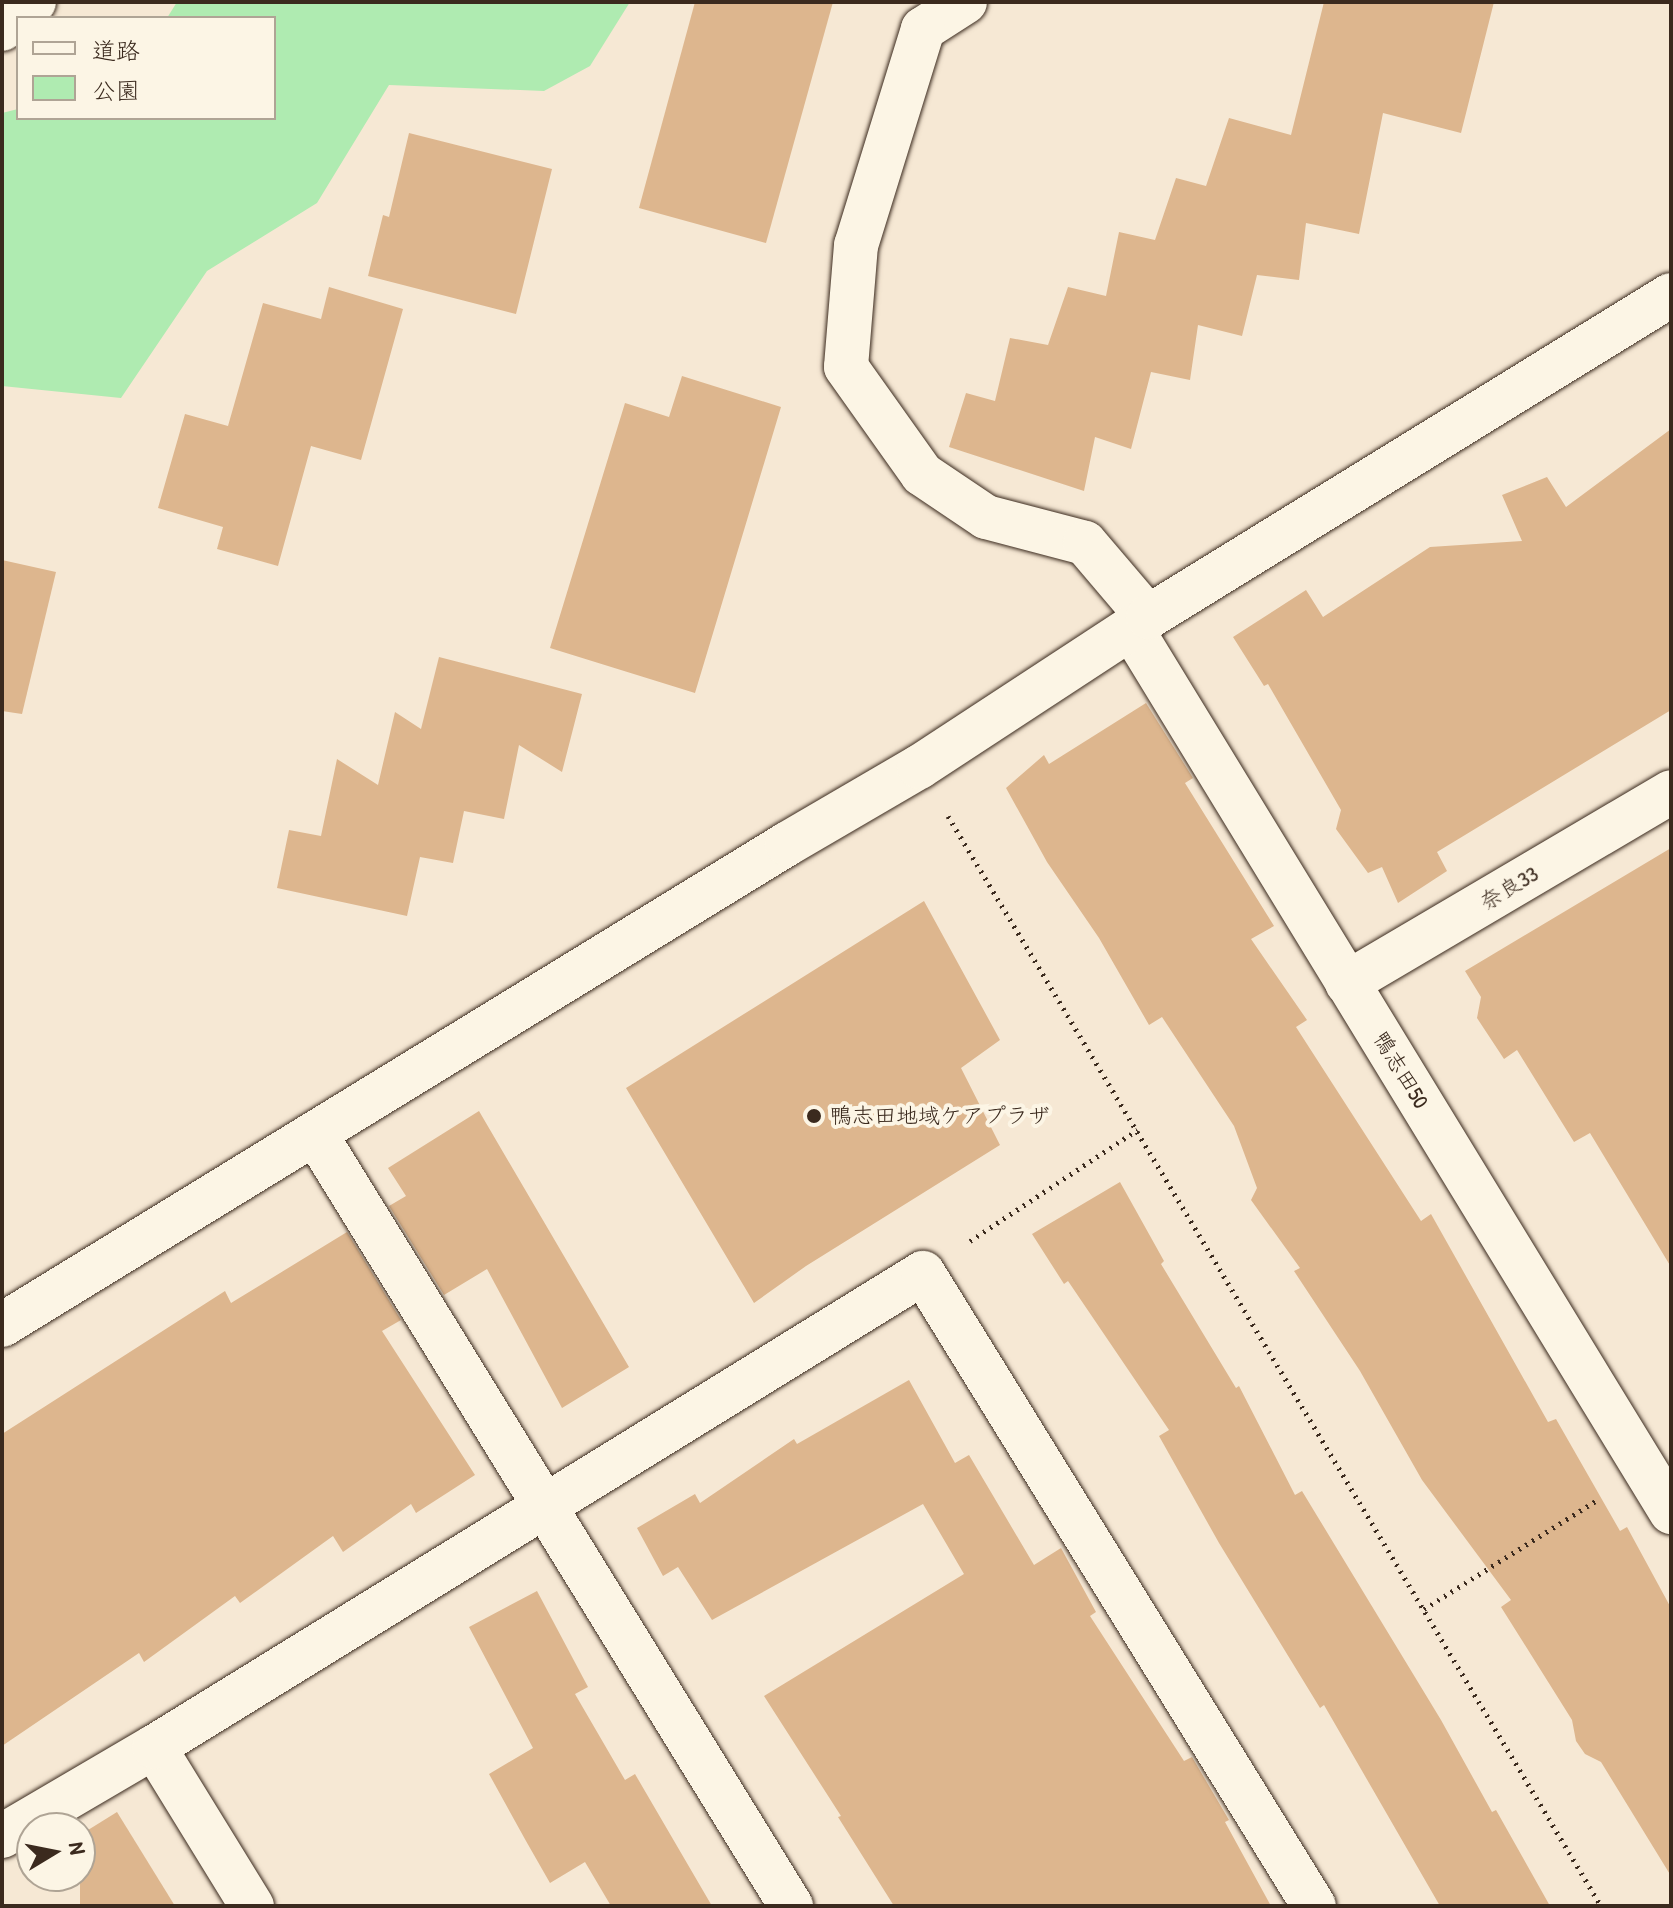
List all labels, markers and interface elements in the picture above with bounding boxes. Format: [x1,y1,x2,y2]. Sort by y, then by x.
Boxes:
legend [16,16,276,120]
text: 道路 [92,34,140,66]
text: 公園 [92,74,140,106]
street label: 奈良33 [1475,860,1543,916]
street label: 鴨志田50 [1368,1027,1434,1113]
place label: 鴨志田地域ケアプラザ [830,1103,1050,1129]
marker: 鴨志田地域ケアプラザ [805,1107,823,1125]
north arrow [16,1812,96,1892]
text: N [62,1840,93,1857]

